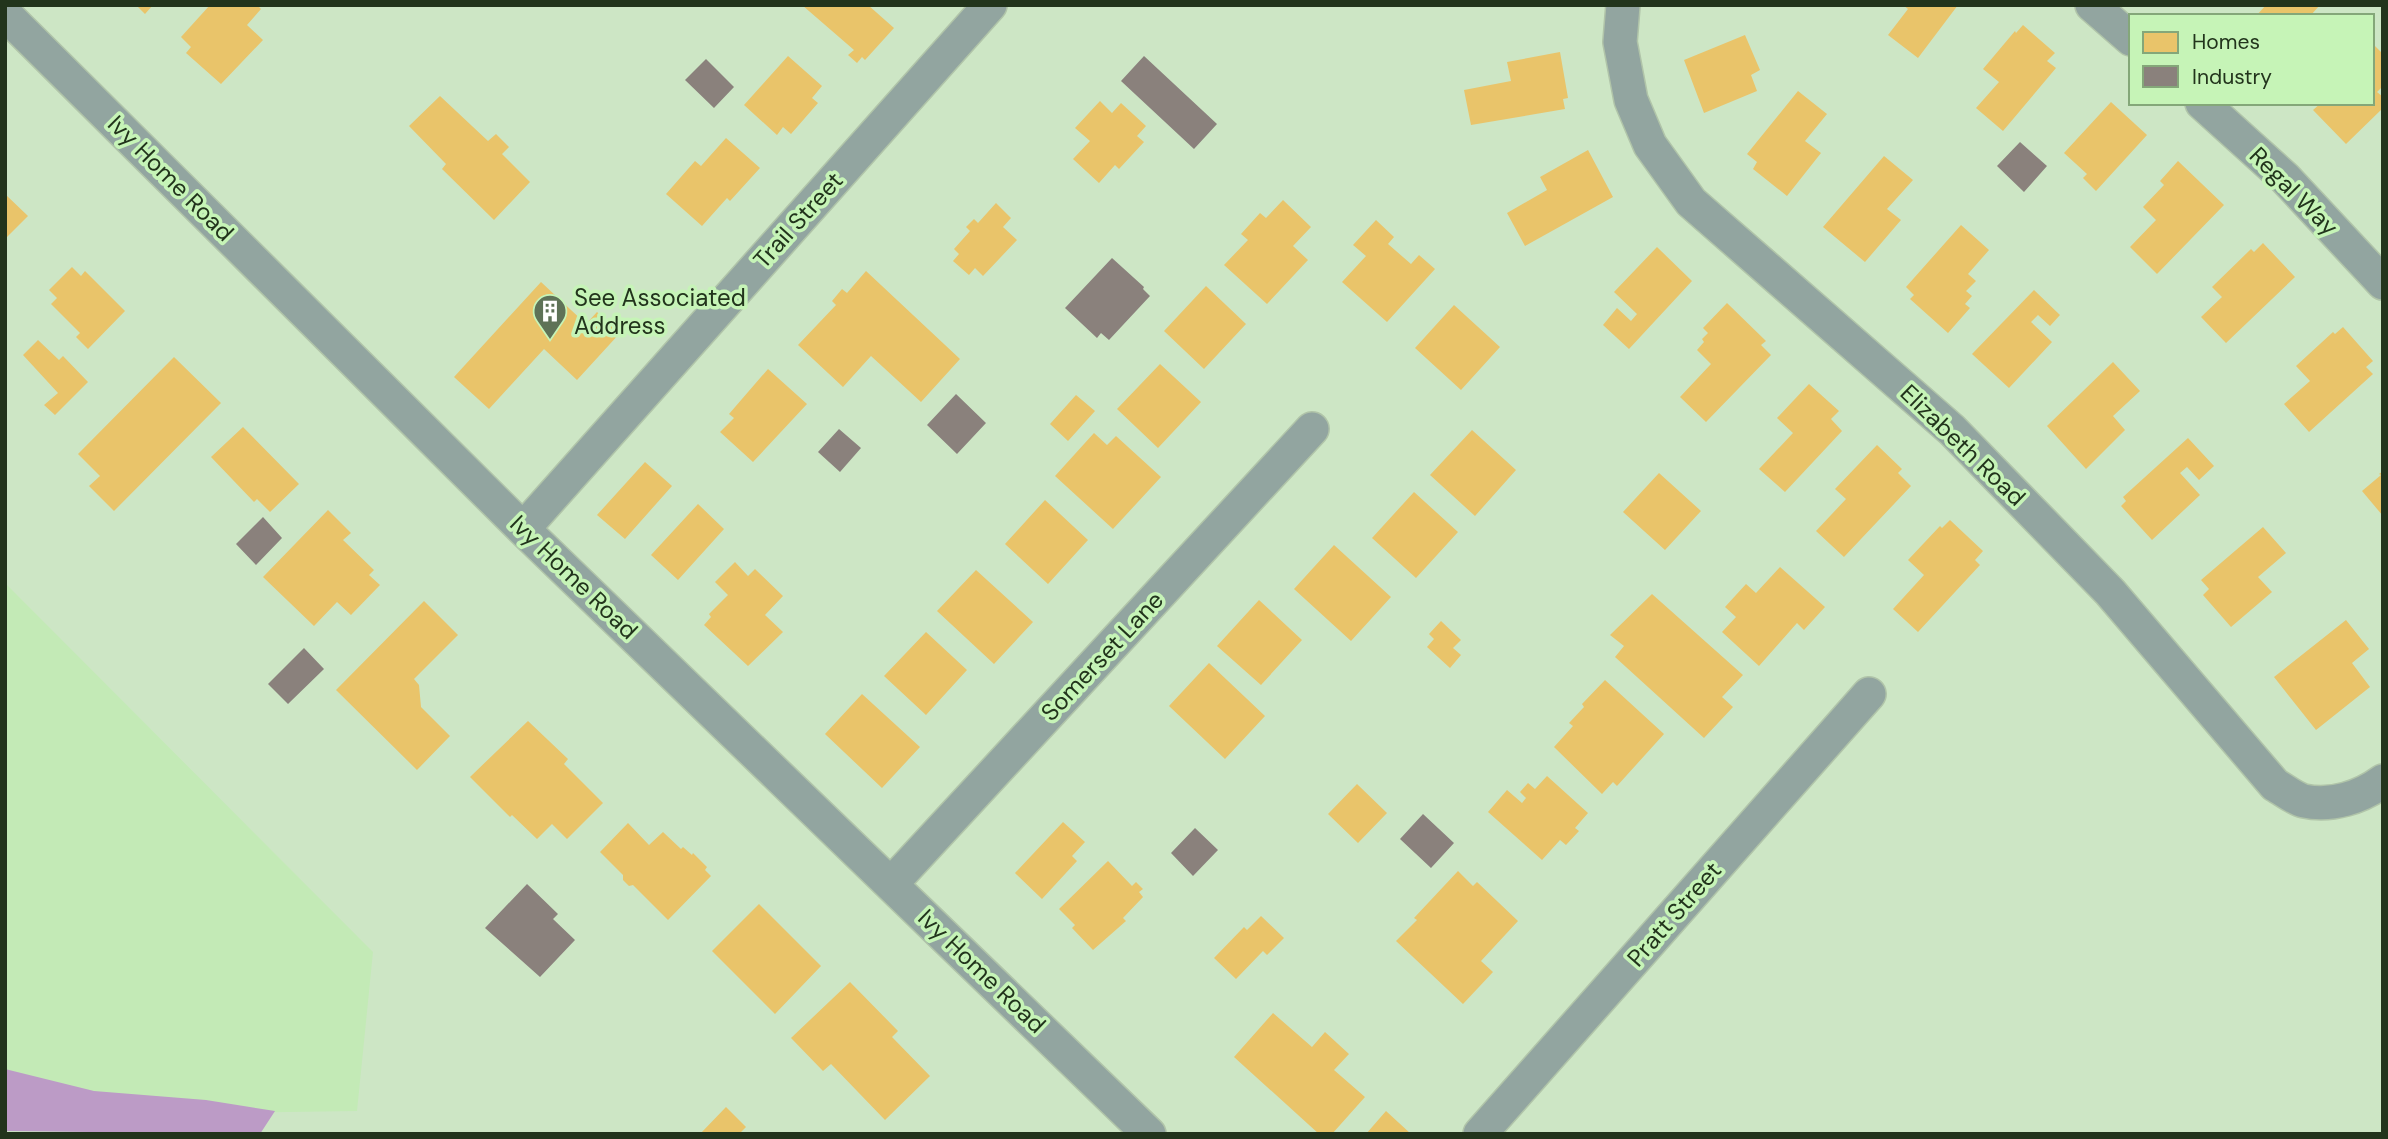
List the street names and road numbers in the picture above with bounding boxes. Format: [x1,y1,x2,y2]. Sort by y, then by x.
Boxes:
street label: Ivy Home Road [101,108,241,248]
street label: Regal Way [2243,140,2345,242]
street label: Trail Street [746,165,850,275]
street label: Elizabeth Road [1894,377,2032,513]
street label: Ivy Home Road [504,508,644,646]
street label: Somerset Lane [1034,585,1170,727]
street label: Pratt Street [1620,855,1728,973]
street label: Ivy Home Road [912,902,1052,1040]

